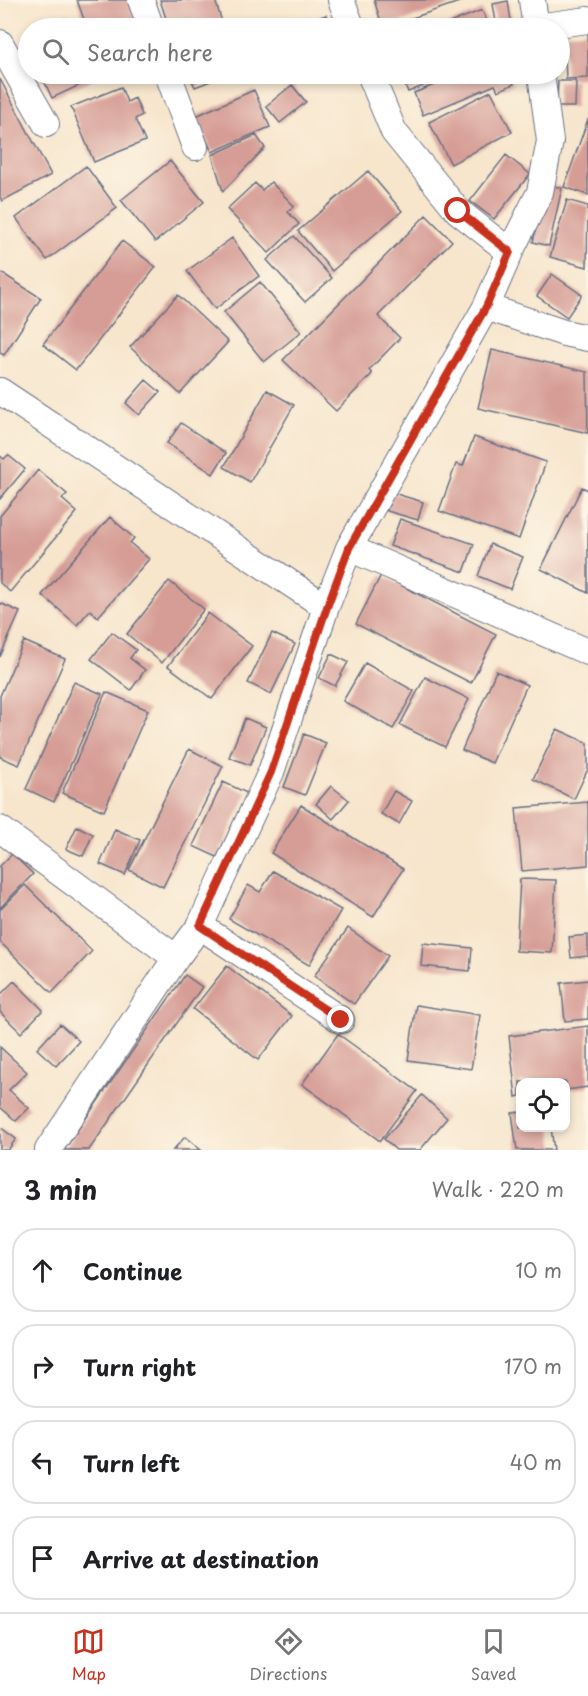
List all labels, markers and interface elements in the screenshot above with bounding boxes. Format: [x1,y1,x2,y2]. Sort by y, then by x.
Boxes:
search box [18,18,570,84]
icon: search [39,35,72,68]
text: Search here [87,35,213,68]
route start [444,197,470,223]
route end [327,1006,353,1032]
map controls [516,1078,570,1132]
button: locate [516,1078,570,1132]
text: 3 min [24,1170,97,1209]
text: Walk · 220 m [432,1174,564,1204]
icon: ahead [26,1254,59,1287]
text: Continue [83,1254,182,1287]
text: 10 m [515,1255,562,1285]
icon: right [26,1350,59,1383]
text: Turn right [83,1350,196,1383]
text: 170 m [504,1351,562,1381]
icon: left [26,1446,59,1479]
text: Turn left [83,1446,180,1479]
text: 40 m [510,1447,562,1477]
icon: arrive [26,1542,59,1575]
text: Arrive at destination [83,1542,319,1575]
tab: Map [72,1625,106,1685]
tab: Directions [249,1625,327,1685]
tab: Saved [471,1625,516,1685]

